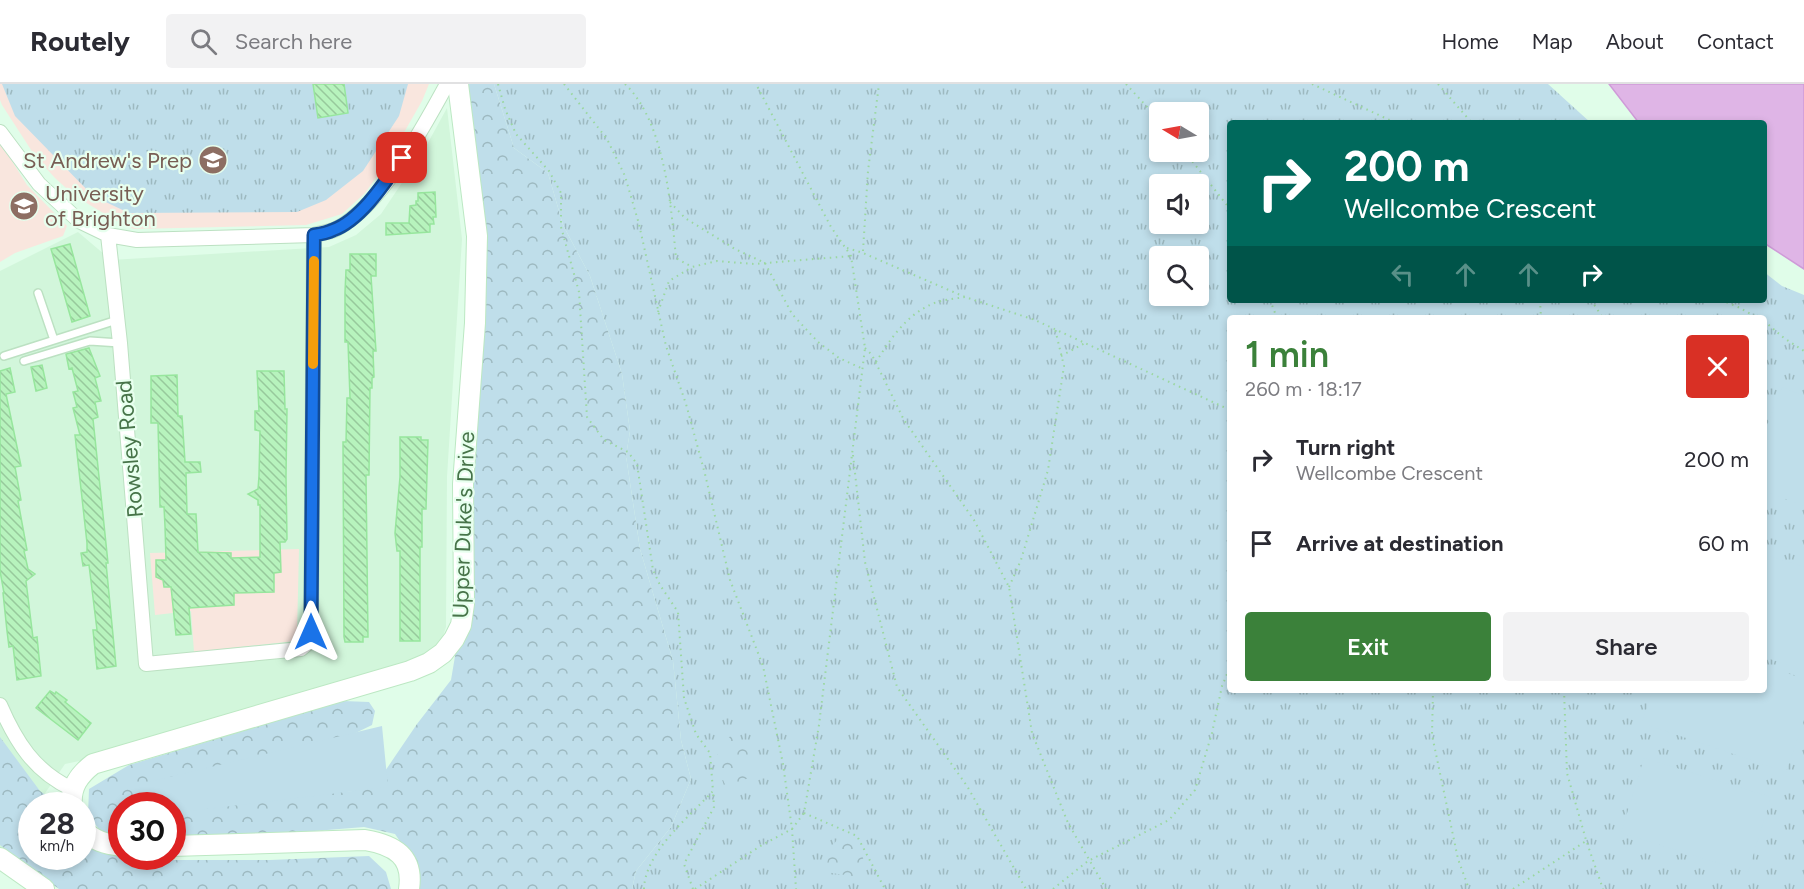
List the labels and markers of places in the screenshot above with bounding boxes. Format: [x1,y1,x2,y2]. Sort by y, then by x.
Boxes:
pin [376,132,427,183]
school or university icon: St Andrew's Prep [197,144,229,176]
place label: St Andrew's Prep [23,147,192,174]
place label: University of Brighton [45,180,156,232]
school or university icon: University of Brighton [8,190,40,222]

